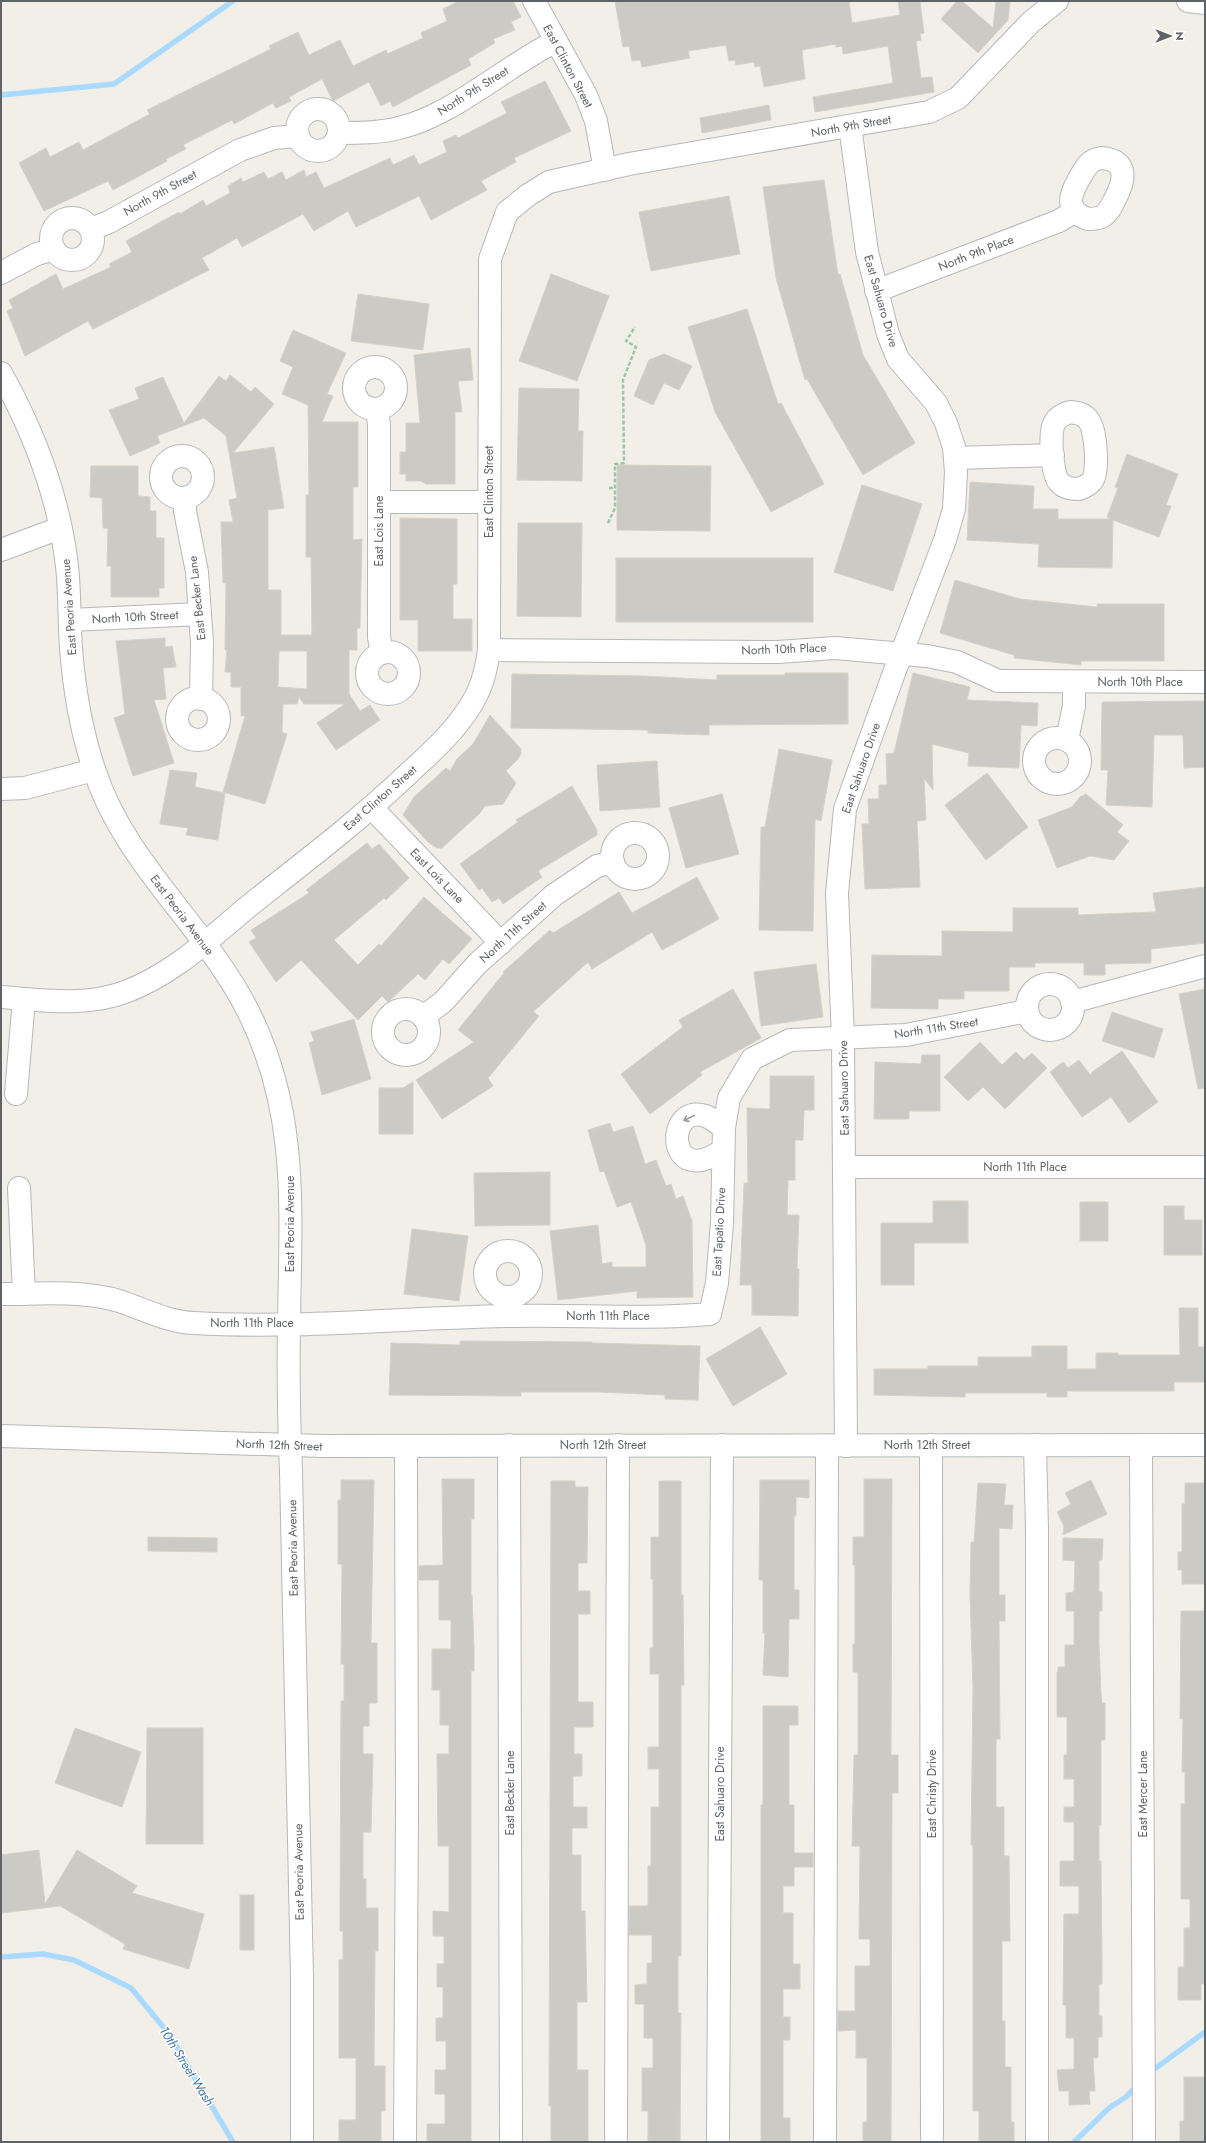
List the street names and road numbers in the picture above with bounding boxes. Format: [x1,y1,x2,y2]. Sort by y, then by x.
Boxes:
street label: East Clinton Street [538,21,598,111]
street label: North 9th Street [434,62,512,120]
street label: North 9th Street [810,110,893,142]
street label: North 9th Street [120,165,200,221]
street label: North 9th Place [936,230,1016,276]
street label: East Sahuaro Drive [859,253,903,349]
street label: East Clinton Street [480,446,498,538]
street label: East Lois Lane [370,496,388,566]
street label: East Becker Lane [184,555,210,641]
street label: East Peoria Avenue [57,558,81,656]
street label: North 10th Street [91,606,179,628]
street label: North 10th Place [741,639,827,659]
street label: North 10th Place [1097,673,1183,691]
street label: East Sahuaro Drive [837,720,885,816]
street label: East Clinton Street [339,761,421,835]
street label: East Lois Lane [406,844,468,908]
street label: East Peoria Avenue [146,871,218,959]
street label: North 11th Street [475,897,551,967]
street label: North 11th Street [893,1012,979,1044]
street label: East Sahuaro Drive [834,1040,854,1136]
street label: North 11th Place [983,1158,1067,1176]
street label: East Peoria Avenue [281,1176,299,1272]
street label: East Tapatio Drive [708,1187,730,1277]
street label: North 11th Place [566,1307,650,1325]
street label: North 11th Place [210,1314,294,1332]
street label: North 12th Street [236,1434,323,1456]
street label: North 12th Street [560,1436,646,1454]
street label: North 12th Street [884,1436,970,1454]
street label: East Peoria Avenue [283,1500,303,1596]
street label: East Sahuaro Drive [711,1746,729,1842]
street label: East Christy Drive [923,1750,941,1838]
street label: East Becker Lane [501,1751,519,1835]
street label: East Mercer Lane [1134,1751,1152,1837]
street label: East Peoria Avenue [289,1824,309,1920]

